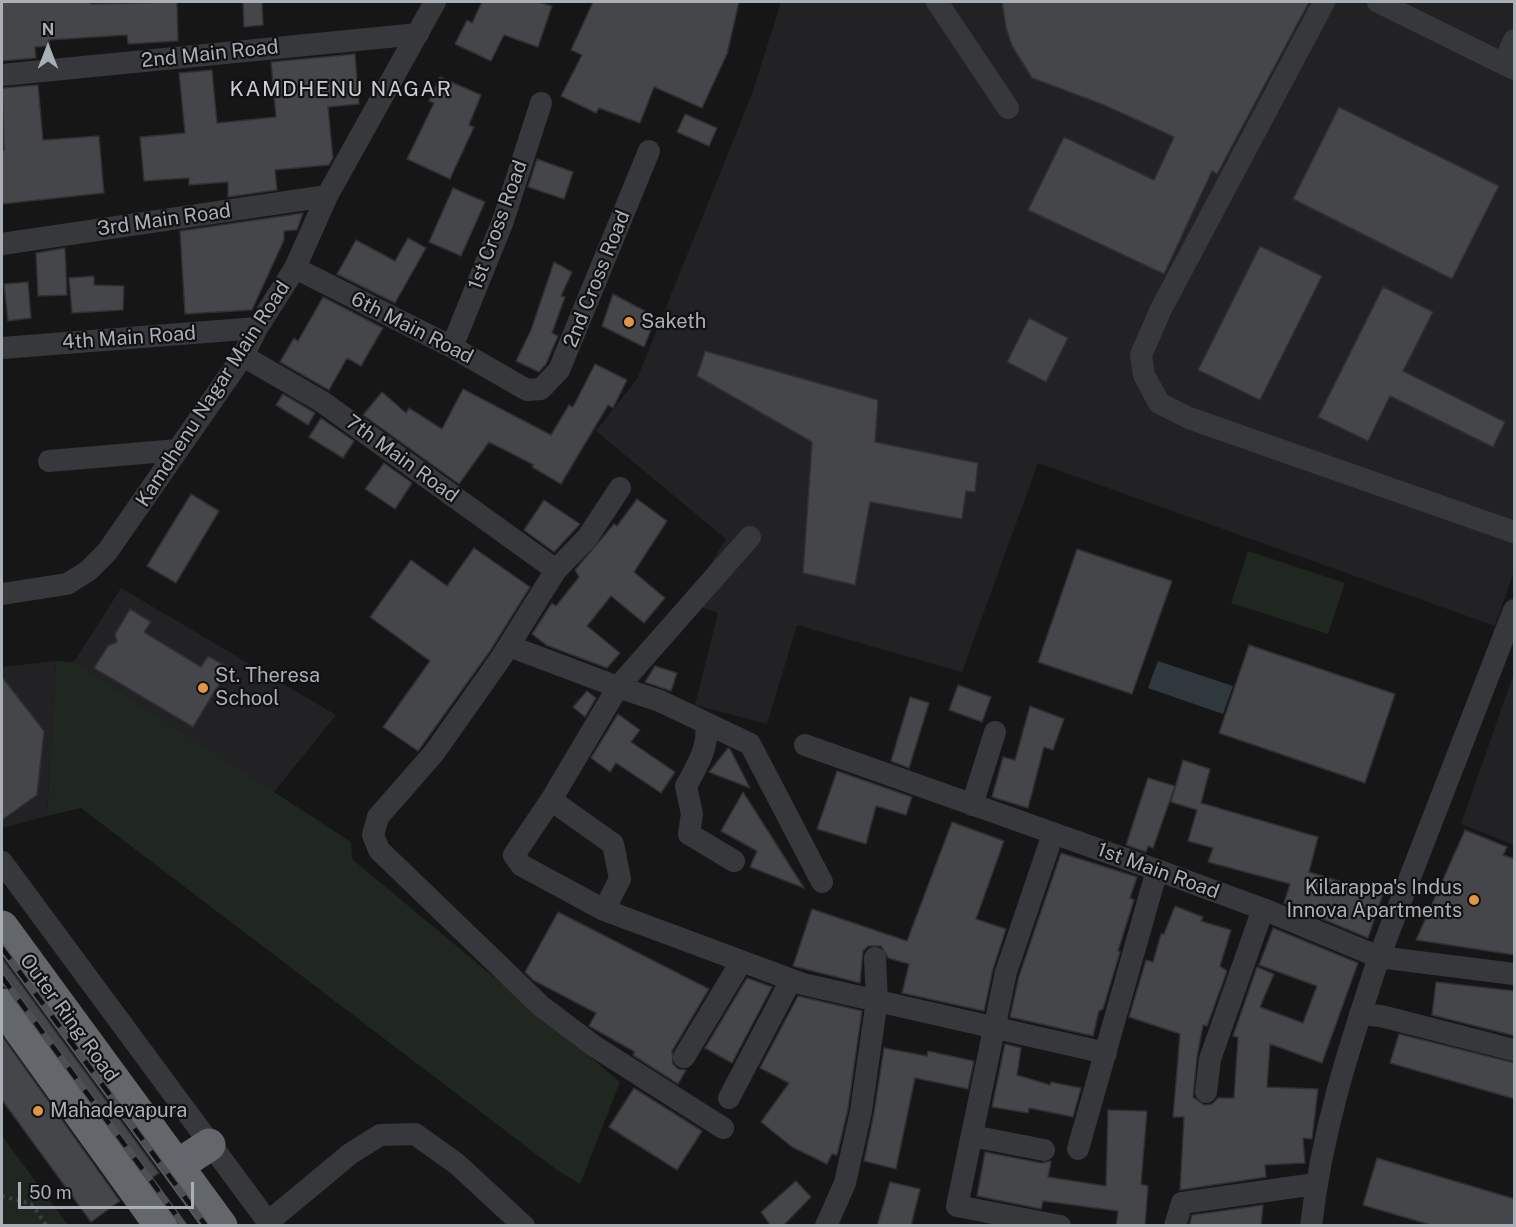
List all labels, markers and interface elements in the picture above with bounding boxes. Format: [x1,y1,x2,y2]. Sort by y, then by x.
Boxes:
north arrow [18,18,78,78]
text: N [42,20,54,39]
street label: 2nd Main Road [140,35,280,73]
district label: KAMDHENU NAGAR [229,77,453,103]
street label: 1st Cross Road [464,157,532,293]
street label: 3rd Main Road [96,199,232,241]
street label: 2nd Cross Road [559,207,635,351]
street label: Kamdhenu Nagar Main Road [131,277,295,511]
street label: 6th Main Road [347,287,477,369]
place label: Saketh [641,310,706,334]
marker: Saketh [622,315,636,329]
street label: 4th Main Road [61,321,197,355]
street label: 7th Main Road [341,410,463,508]
place label: St. Theresa School [215,664,320,711]
marker: St. Theresa School [196,681,210,695]
street label: 1st Main Road [1094,838,1222,904]
place label: Kilarappa's Indus Innova Apartments [1286,876,1462,923]
marker: Kilarappa's Indus Innova Apartments [1467,893,1481,907]
street label: Outer Ring Road [14,949,124,1087]
place label: Mahadevapura [50,1099,187,1123]
marker: Mahadevapura [31,1104,45,1118]
scale bar [21,1170,196,1208]
text: 50 m [29,1182,72,1203]

